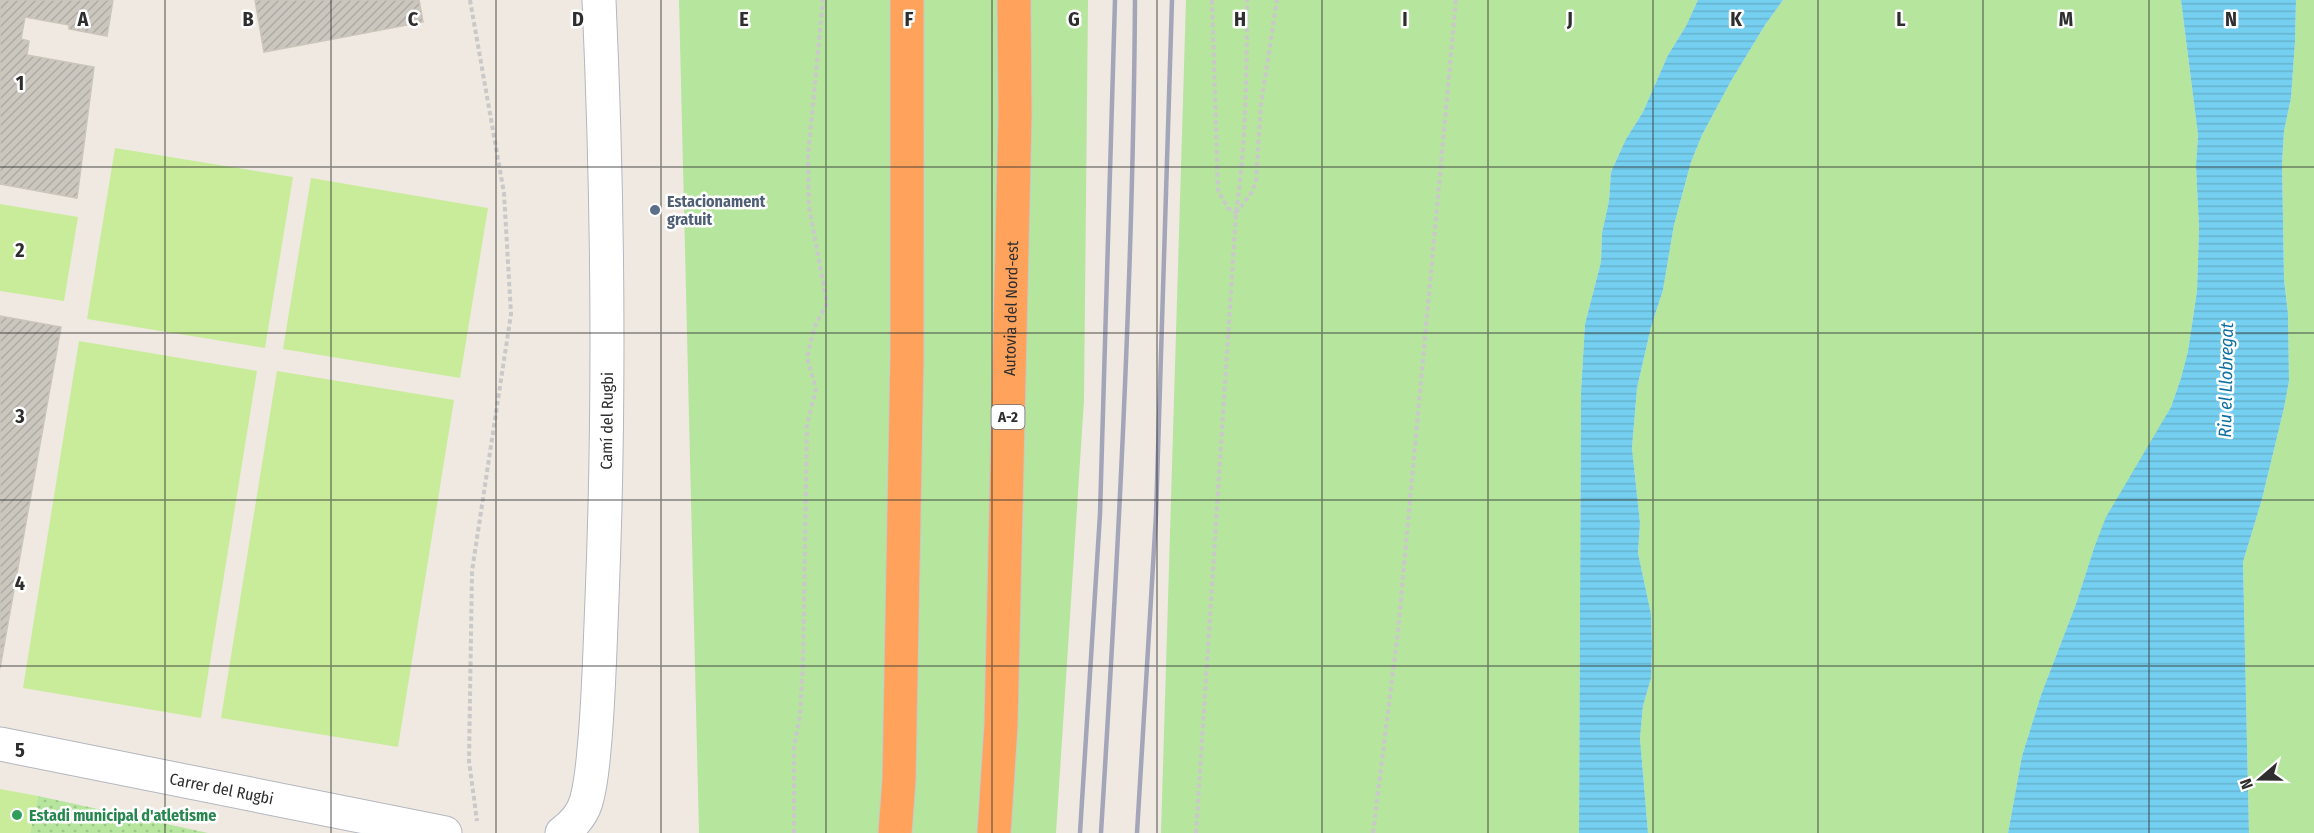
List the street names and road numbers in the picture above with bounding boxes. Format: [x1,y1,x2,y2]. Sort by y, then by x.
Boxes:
street label: Autovia del Nord-est [1000,240,1022,376]
street label: Camí del Rugbi [596,372,616,470]
road number: A-2 [992,405,1024,429]
street label: Carrer del Rugbi [168,769,275,808]

